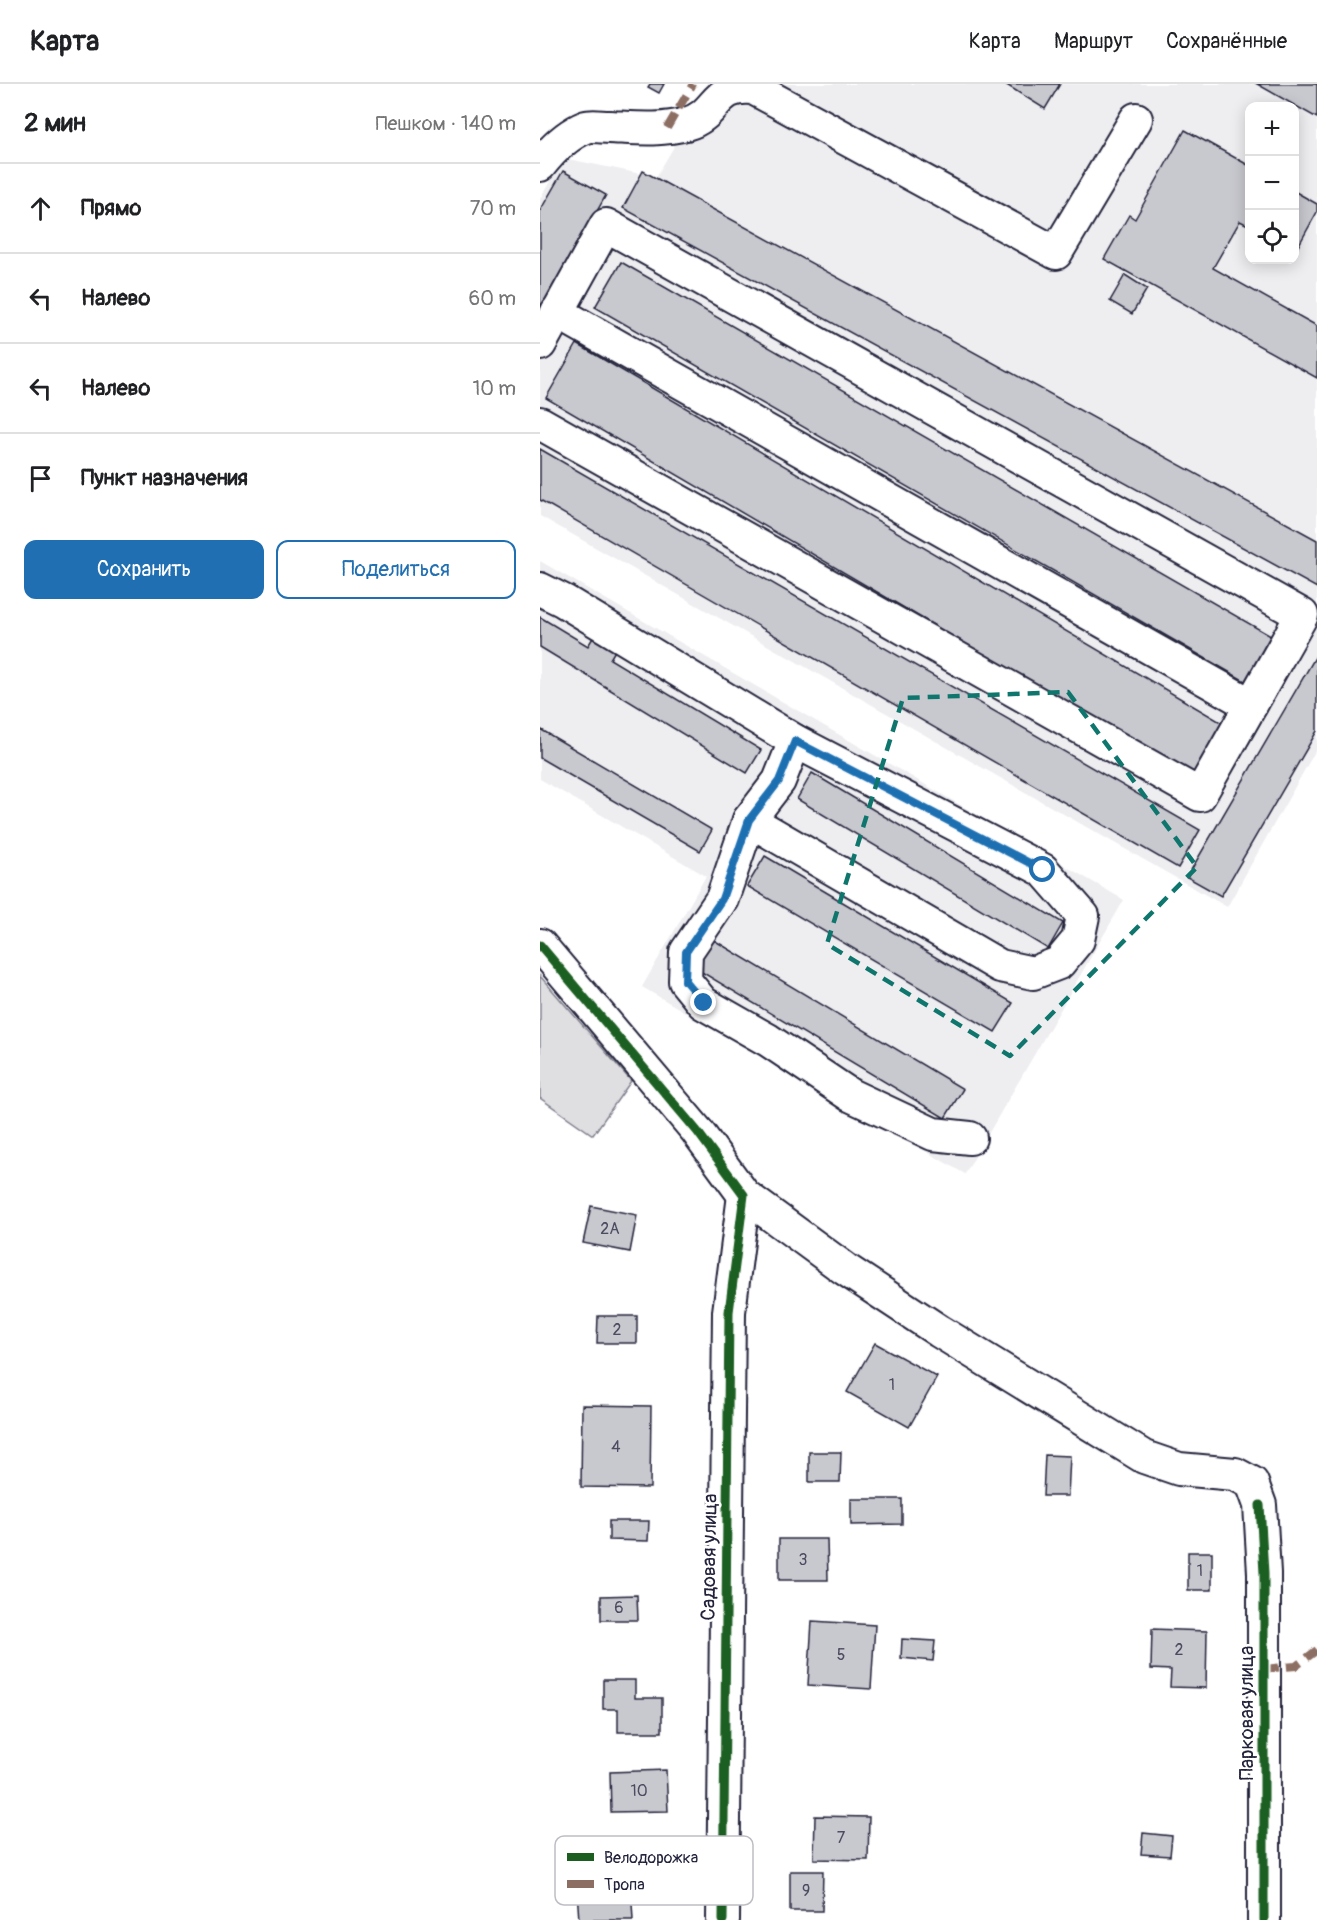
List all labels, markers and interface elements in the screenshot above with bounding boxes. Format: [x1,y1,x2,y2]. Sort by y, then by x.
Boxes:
text: Карта [30,24,99,59]
text: Карта [969,28,1021,55]
text: Маршрут [1054,28,1133,55]
text: Сохранённые [1166,28,1287,55]
map controls [1245,102,1299,264]
button: + [1245,102,1299,156]
text: 2 мин [24,107,86,139]
text: Пешком · 140 m [375,111,516,136]
button: − [1245,156,1299,210]
icon: ahead [24,192,57,225]
text: Прямо [81,194,141,222]
text: 70 m [470,196,516,221]
button: locate [1245,210,1299,264]
icon: left [24,282,57,315]
text: Налево [81,284,150,312]
text: 60 m [469,286,516,311]
icon: left [24,372,57,405]
text: Налево [81,374,150,402]
text: 10 m [472,376,516,401]
icon: arrive [24,462,57,495]
text: Пункт назначения [81,464,248,492]
button: Сохранить [24,540,264,599]
button: Поделиться [276,540,516,599]
route start [1029,856,1055,882]
route end [690,989,716,1015]
house number: 2А [600,1219,620,1239]
house number: 2 [613,1320,622,1340]
house number: 1 [889,1375,895,1395]
house number: 4 [611,1437,621,1457]
street label: Садовая улица [695,1493,723,1621]
house number: 3 [799,1550,808,1570]
house number: 1 [1197,1561,1203,1581]
house number: 6 [614,1598,624,1618]
house number: 2 [1175,1640,1184,1660]
house number: 5 [837,1645,845,1665]
street label: Парковая улица [1234,1646,1259,1780]
house number: 10 [630,1781,648,1801]
house number: 7 [837,1828,846,1848]
legend [555,1836,753,1905]
text: Велодорожка [604,1848,698,1868]
text: Тропа [604,1875,645,1895]
house number: 9 [802,1881,810,1901]

